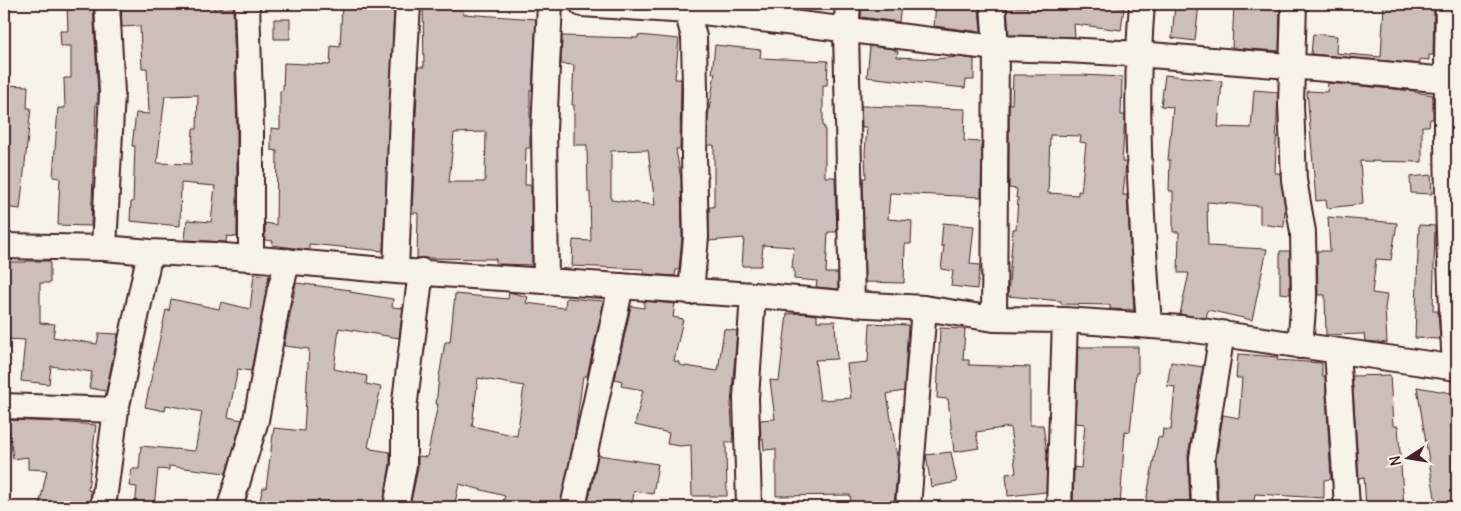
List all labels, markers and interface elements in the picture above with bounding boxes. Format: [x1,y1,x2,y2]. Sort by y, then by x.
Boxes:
north arrow [1384,434,1434,484]
text: N [1385,454,1405,467]

